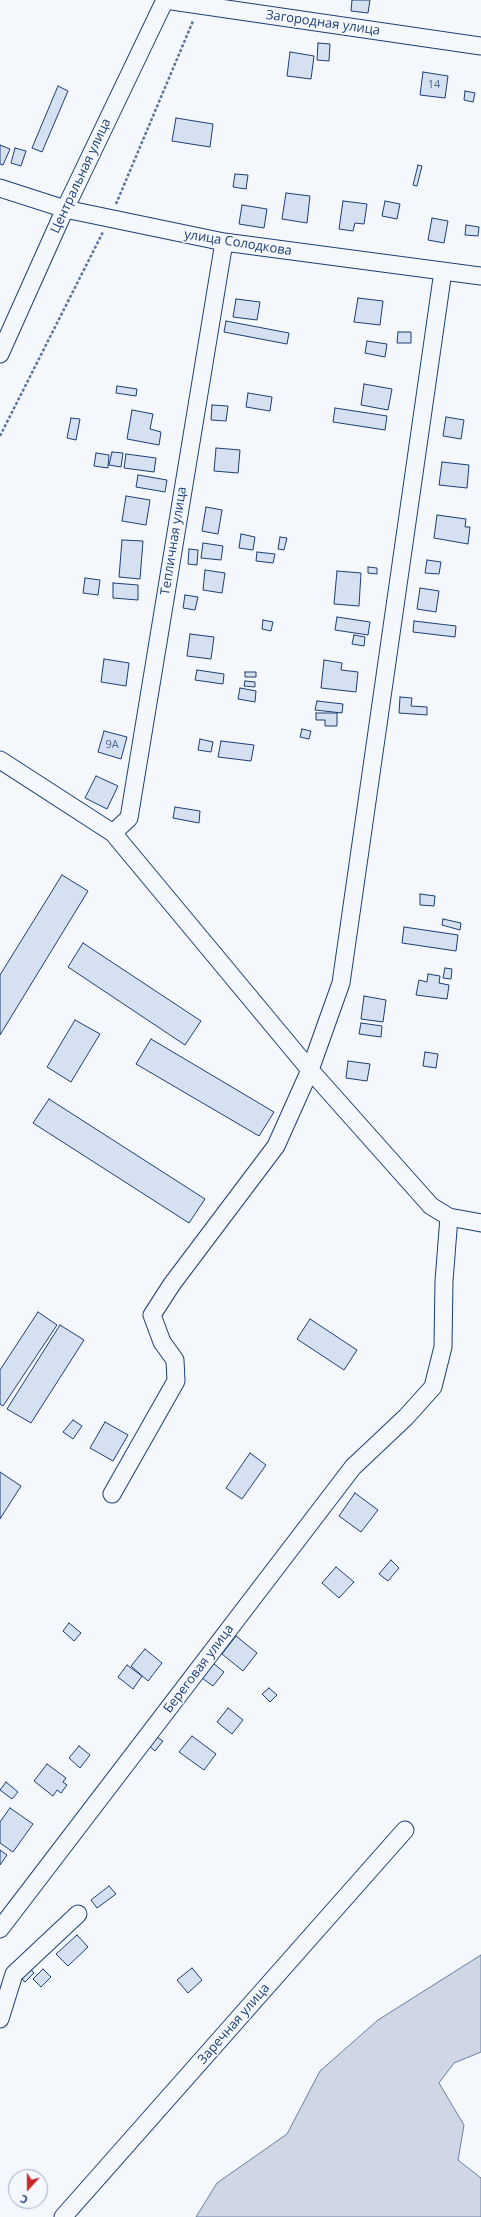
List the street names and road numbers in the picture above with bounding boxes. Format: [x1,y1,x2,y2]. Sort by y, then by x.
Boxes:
street label: Загородная улица [265,7,381,39]
street label: Центральная улица [47,116,115,236]
street label: улица Солодкова [183,227,293,259]
street label: Тепличная улица [158,486,190,596]
street label: Береговая улица [161,1622,237,1716]
street label: Заречная улица [195,1981,273,2067]

